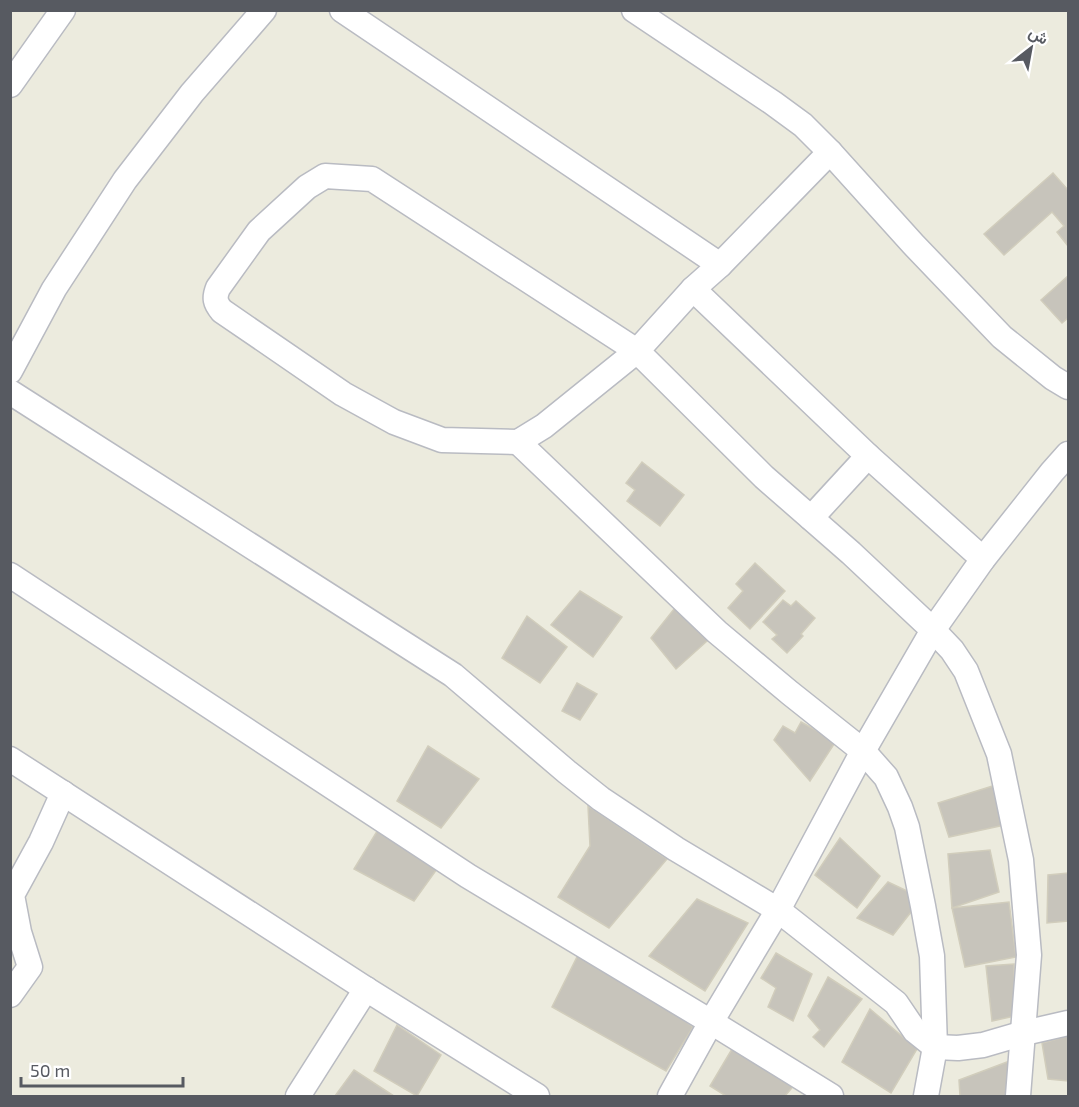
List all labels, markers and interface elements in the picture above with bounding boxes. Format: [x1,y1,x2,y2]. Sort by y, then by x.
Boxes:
north arrow [1001,18,1061,78]
text: ش [1025,22,1052,49]
scale bar [21,1050,183,1088]
text: 50 m [30,1059,70,1081]

